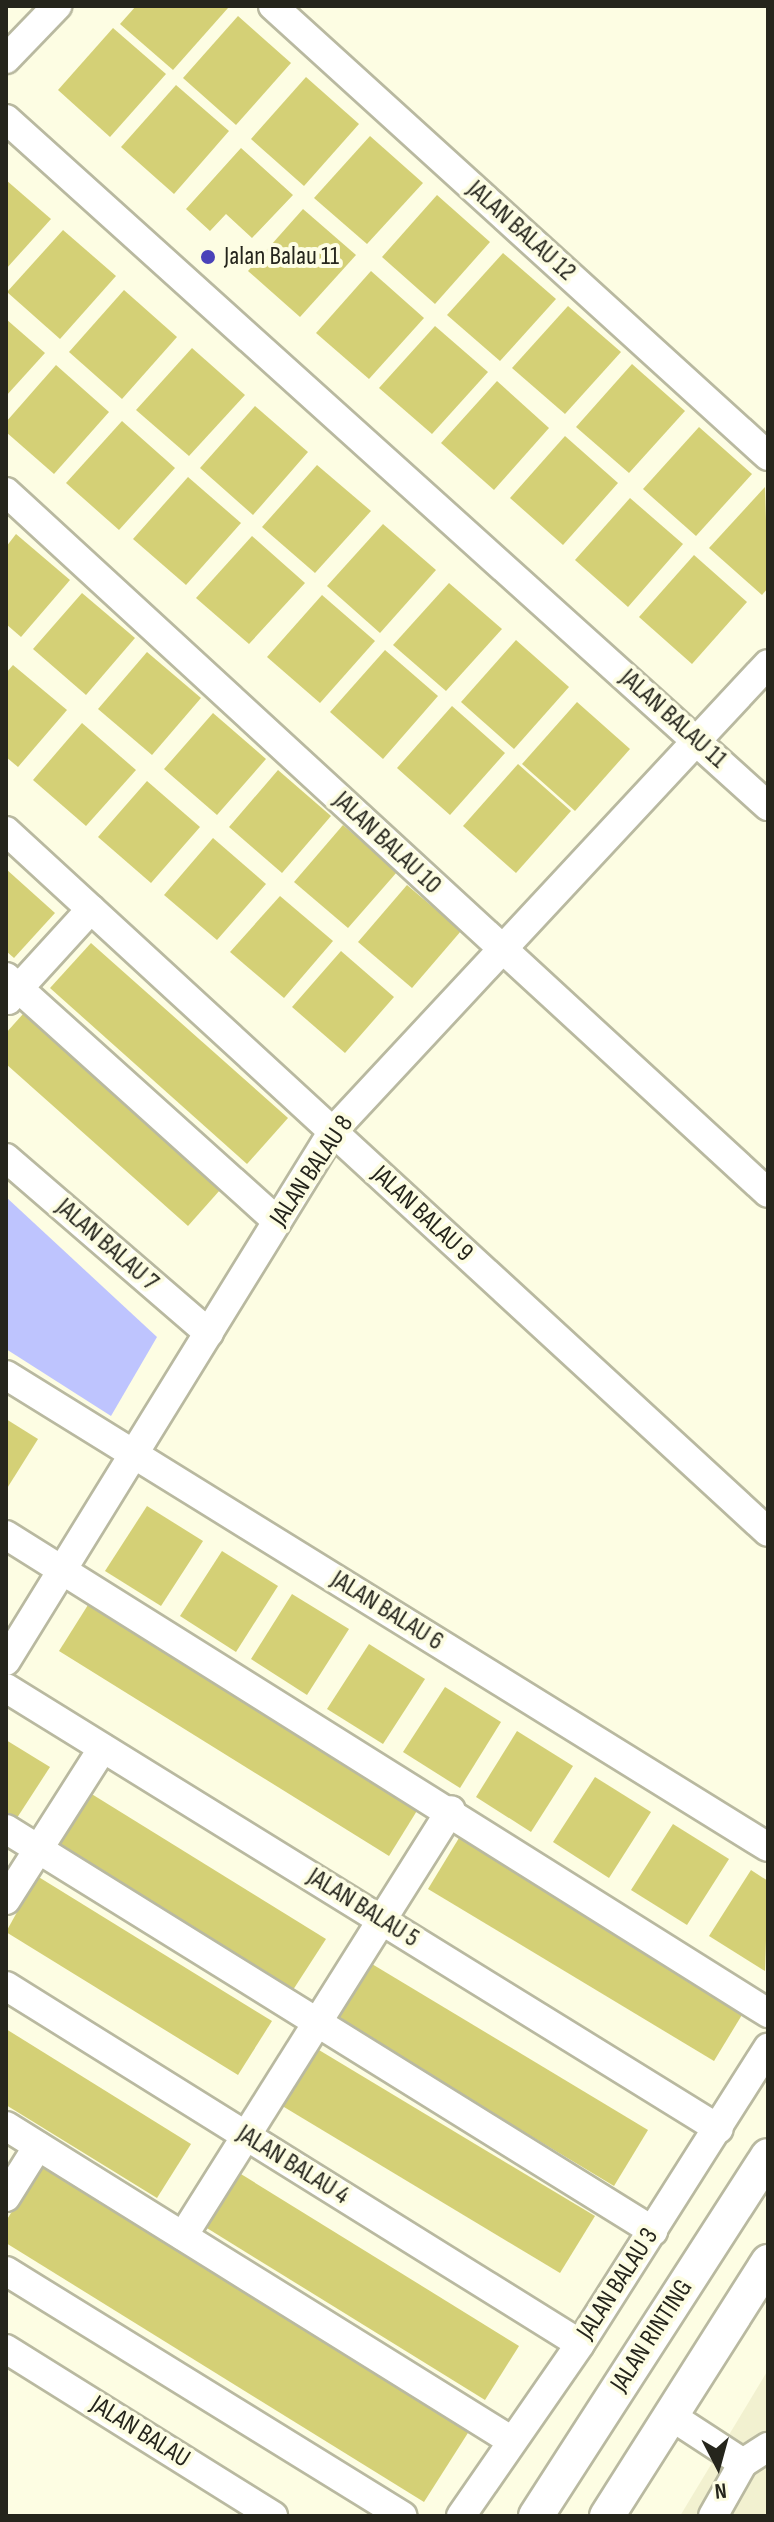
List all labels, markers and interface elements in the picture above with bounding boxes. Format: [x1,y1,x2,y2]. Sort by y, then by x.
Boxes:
street label: JALAN BALAU 12 [460,174,582,288]
place label: Jalan Balau 11 [224,241,339,273]
marker: Jalan Balau 11 [199,248,217,266]
street label: JALAN BALAU 11 [613,663,733,775]
street label: JALAN BALAU 10 [327,785,447,901]
street label: JALAN BALAU 8 [264,1110,360,1232]
street label: JALAN BALAU 9 [365,1159,479,1269]
street label: JALAN BALAU 7 [49,1192,165,1298]
street label: JALAN BALAU 6 [325,1564,449,1658]
street label: JALAN BALAU 5 [301,1861,425,1955]
street label: JALAN BALAU 4 [231,2118,355,2212]
street label: JALAN BALAU 3 [571,2223,665,2345]
street label: JALAN RINTING [604,2274,700,2398]
street label: JALAN BALAU [85,2389,195,2475]
north arrow [678,2426,758,2506]
text: N [713,2476,728,2504]

